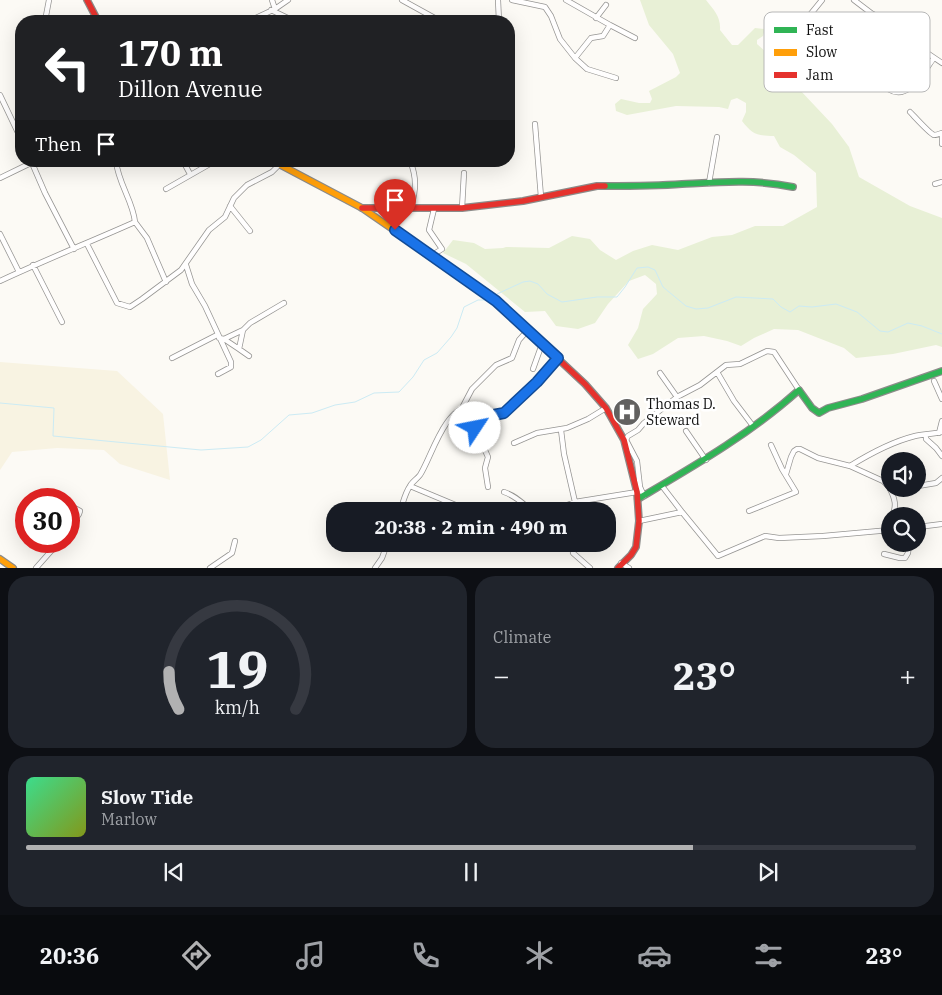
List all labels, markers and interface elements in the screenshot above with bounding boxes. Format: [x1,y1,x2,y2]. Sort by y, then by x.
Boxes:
legend [764,12,930,92]
text: Fast [806,21,834,39]
text: 170 m [118,30,223,76]
icon: left [35,35,100,100]
text: Slow [806,43,837,61]
text: Jam [806,66,833,84]
text: Dillon Avenue [118,74,263,103]
icon: arrive [92,130,120,158]
text: Then [35,132,82,156]
pin [374,179,416,230]
icon: arrive [381,186,409,214]
place label: Thomas D. Steward [646,395,716,429]
hospital icon: Thomas D. Steward [612,397,642,427]
position arrow [448,401,500,453]
map controls [881,452,926,552]
button: sound [881,452,926,497]
speed limit sign: 30 [15,488,80,553]
button: search [881,507,926,552]
text: 20:38 · 2 min · 490 m [375,515,567,539]
text: Climate [493,627,551,647]
text: 19 [206,635,269,702]
text: 23° [673,651,736,700]
text: − [493,657,510,694]
text: + [899,657,916,694]
text: km/h [215,696,260,719]
text: Slow Tide [101,785,193,809]
text: Marlow [101,809,157,829]
icon: previous [160,858,188,886]
icon: pause [457,858,485,886]
icon: next [754,858,782,886]
icon: directions [179,938,214,973]
icon: music [293,938,328,973]
icon: phone [408,938,443,973]
icon: climate [522,938,557,973]
icon: car [637,938,672,973]
icon: filters [751,938,786,973]
text: 20:36 [40,941,99,970]
text: 23° [865,941,902,970]

